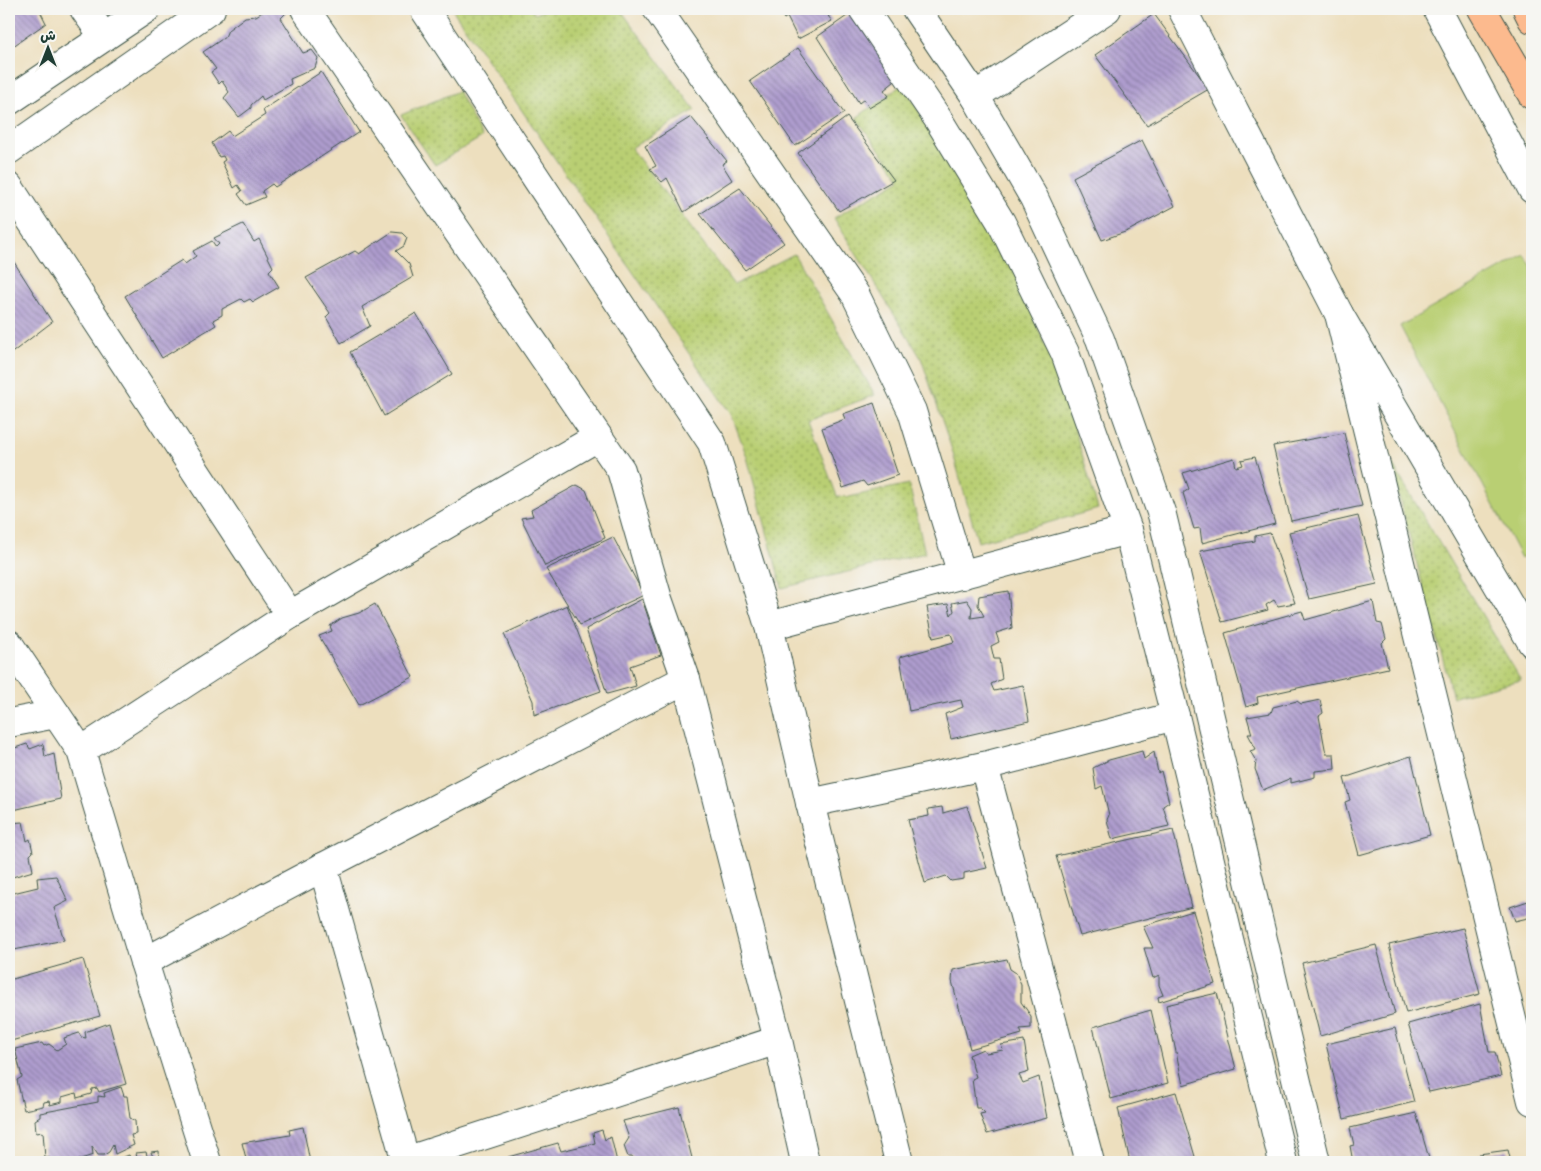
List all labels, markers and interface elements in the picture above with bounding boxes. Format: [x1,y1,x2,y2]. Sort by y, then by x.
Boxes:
north arrow [22,22,72,72]
text: ش [40,26,56,44]

